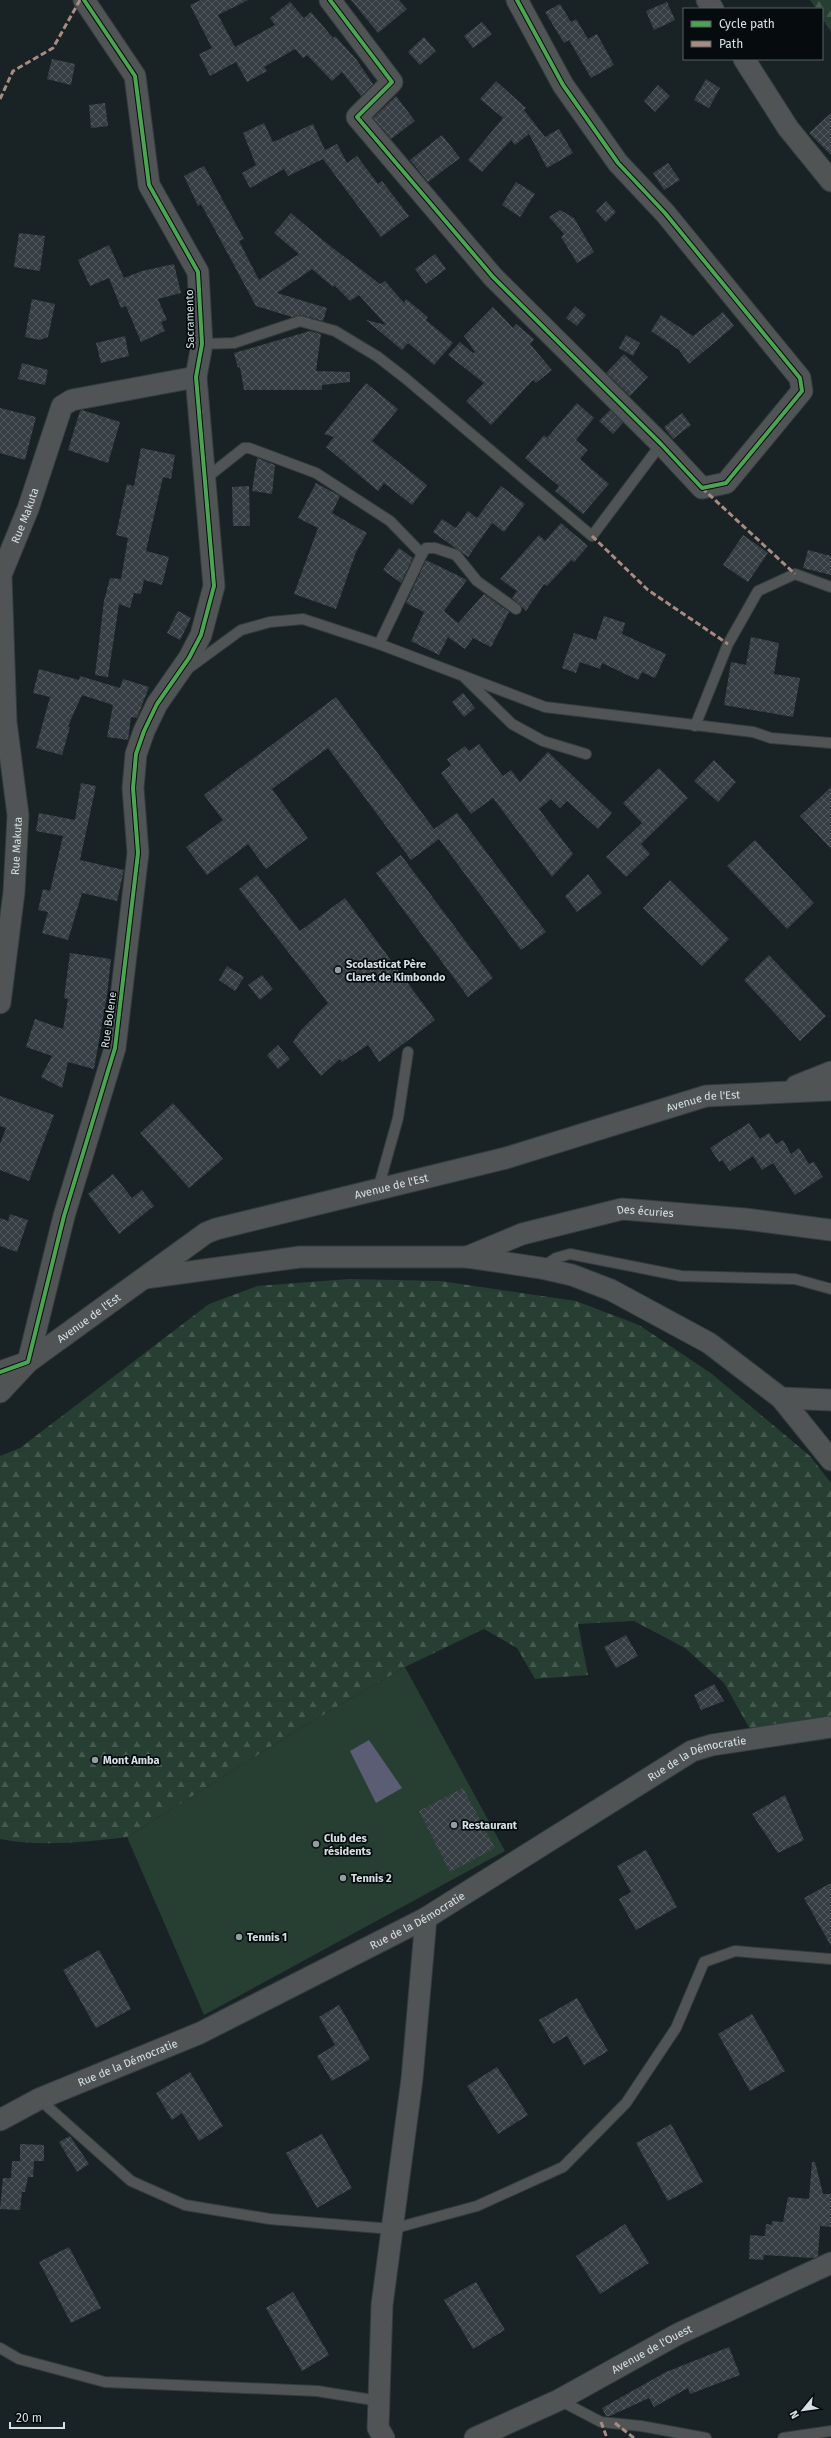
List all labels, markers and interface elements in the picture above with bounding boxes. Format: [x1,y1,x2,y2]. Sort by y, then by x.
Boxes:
legend [683,8,823,60]
text: Cycle path [719,17,775,31]
text: Path [719,37,743,51]
street label: Sacramento [183,289,197,349]
street label: Rue Makuta [8,486,41,545]
street label: Rue Makuta [8,816,24,875]
place label: Scolasticat Père Claret de Kimbondo [346,958,446,984]
marker: Scolasticat Père Claret de Kimbondo [333,965,343,975]
street label: Rue Bolene [99,991,119,1049]
street label: Avenue de l'Est [665,1088,740,1114]
street label: Avenue de l'Est [353,1171,429,1201]
street label: Des écuries [615,1202,674,1220]
street label: Avenue de l'Est [54,1291,123,1345]
street label: Rue de la Démocratie [645,1733,747,1784]
place label: Mont Amba [103,1754,160,1767]
marker: Mont Amba [90,1755,100,1765]
place label: Restaurant [462,1819,518,1832]
marker: Restaurant [449,1820,459,1830]
place label: Club des résidents [324,1832,372,1858]
marker: Club des résidents [311,1839,321,1849]
place label: Tennis 2 [351,1872,392,1885]
marker: Tennis 2 [338,1873,348,1883]
street label: Rue de la Démocratie [368,1889,467,1952]
place label: Tennis 1 [247,1931,287,1944]
marker: Tennis 1 [234,1932,244,1942]
street label: Rue de la Démocratie [76,2036,179,2089]
street label: Avenue de l'Ouest [609,2322,694,2376]
north arrow [783,2390,823,2430]
scale bar [10,2404,64,2430]
text: N [787,2408,802,2421]
text: 20 m [16,2411,42,2425]

